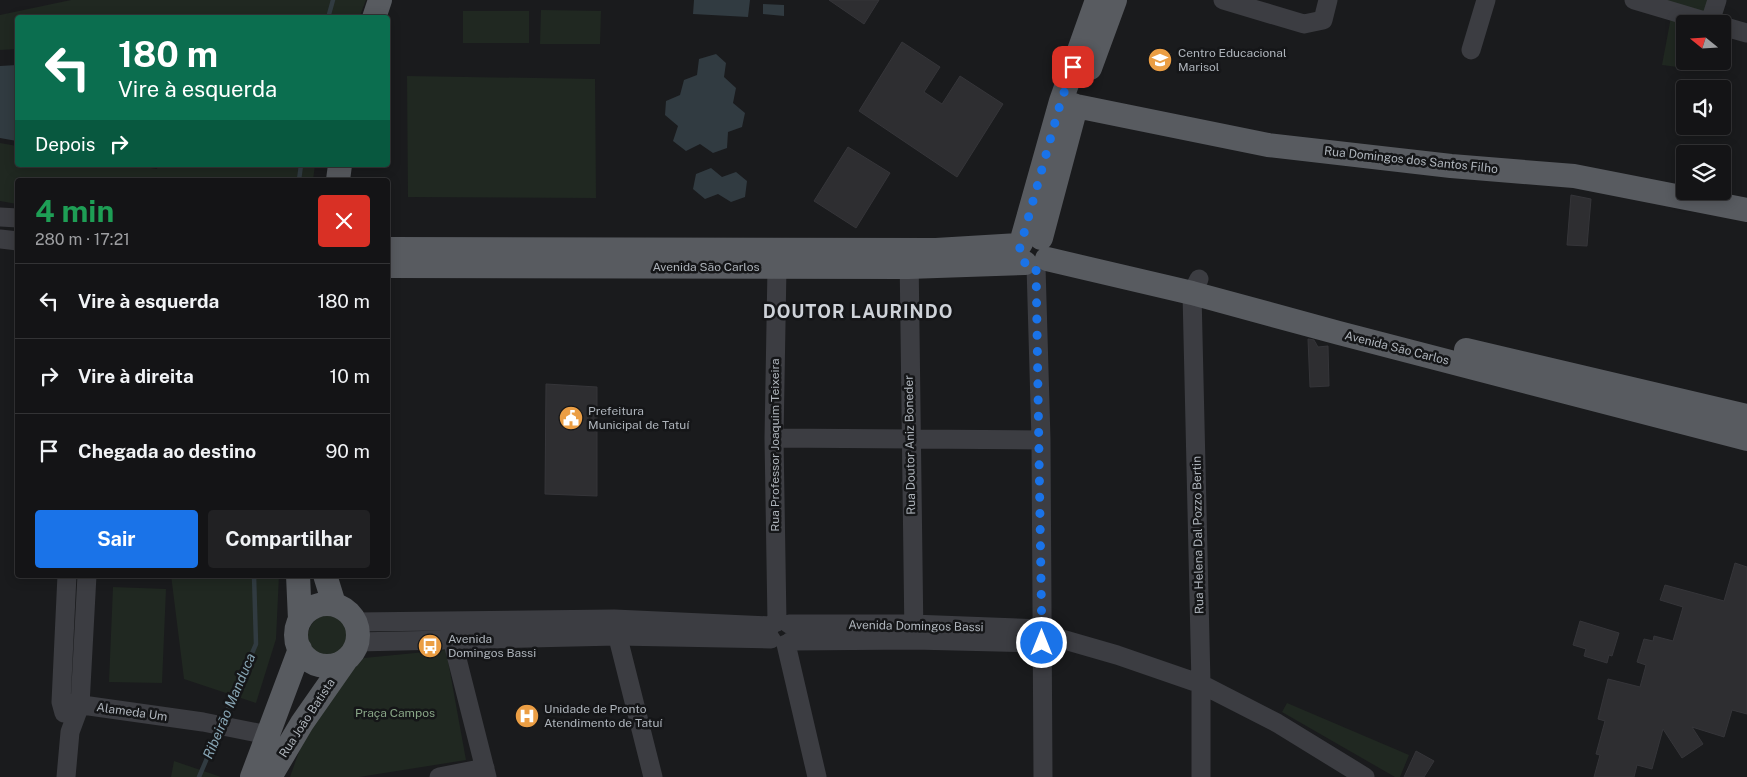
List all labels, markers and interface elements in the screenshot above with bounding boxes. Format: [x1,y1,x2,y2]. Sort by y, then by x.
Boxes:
north arrow [1676,15,1731,70]
map controls [1676,15,1731,200]
text: 180 m [118,34,218,75]
icon: left [35,35,100,100]
pin [1052,46,1094,88]
place label: Centro Educacional Marisol [1178,46,1287,74]
school or university icon: Centro Educacional Marisol [1147,47,1173,73]
icon: arrive [1059,53,1087,81]
text: Vire à esquerda [118,76,277,102]
button: sound [1676,80,1731,135]
icon: right [105,130,133,158]
text: Depois [35,133,95,155]
street label: Rua Domingos dos Santos Filho [1323,144,1499,176]
button: layers [1676,145,1731,200]
text: 4 min [35,193,114,229]
button: close [318,195,370,247]
text: 280 m · 17:21 [35,230,130,249]
street label: Avenida São Carlos [652,260,760,274]
icon: left [35,287,63,315]
text: Vire à esquerda [78,290,219,312]
text: 180 m [317,290,370,312]
district label: DOUTOR LAURINDO [763,301,953,322]
street label: Avenida São Carlos [1343,328,1451,368]
street label: Rua Professor Joaquim Teixeira [768,358,782,532]
icon: right [35,362,63,390]
text: Vire à direita [78,365,194,387]
text: 10 m [330,365,370,387]
street label: Rua Doutor Aniz Boneder [902,375,918,515]
place label: Prefeitura Municipal de Tatuí [588,404,690,432]
public building icon: Prefeitura Municipal de Tatuí [558,405,584,431]
icon: arrive [35,437,63,465]
text: Chegada ao destino [78,440,256,462]
text: 90 m [326,440,370,462]
street label: Rua Helena Dal Pozzo Bertin [1190,456,1206,614]
button: Sair [35,510,198,568]
button: Compartilhar [208,510,370,568]
position arrow [1015,616,1067,668]
street label: Avenida Domingos Bassi [848,618,984,634]
place label: Avenida Domingos Bassi [448,632,536,660]
bus stop icon: Avenida Domingos Bassi [417,633,443,659]
water label: Ribeirão Manduca [200,651,258,761]
street label: Rua João Batista [276,676,338,760]
street label: Alameda Um [96,700,168,724]
place label: Unidade de Pronto Atendimento de Tatuí [544,702,663,730]
hospital icon: Unidade de Pronto Atendimento de Tatuí [514,703,540,729]
park label: Praça Campos [355,706,435,720]

